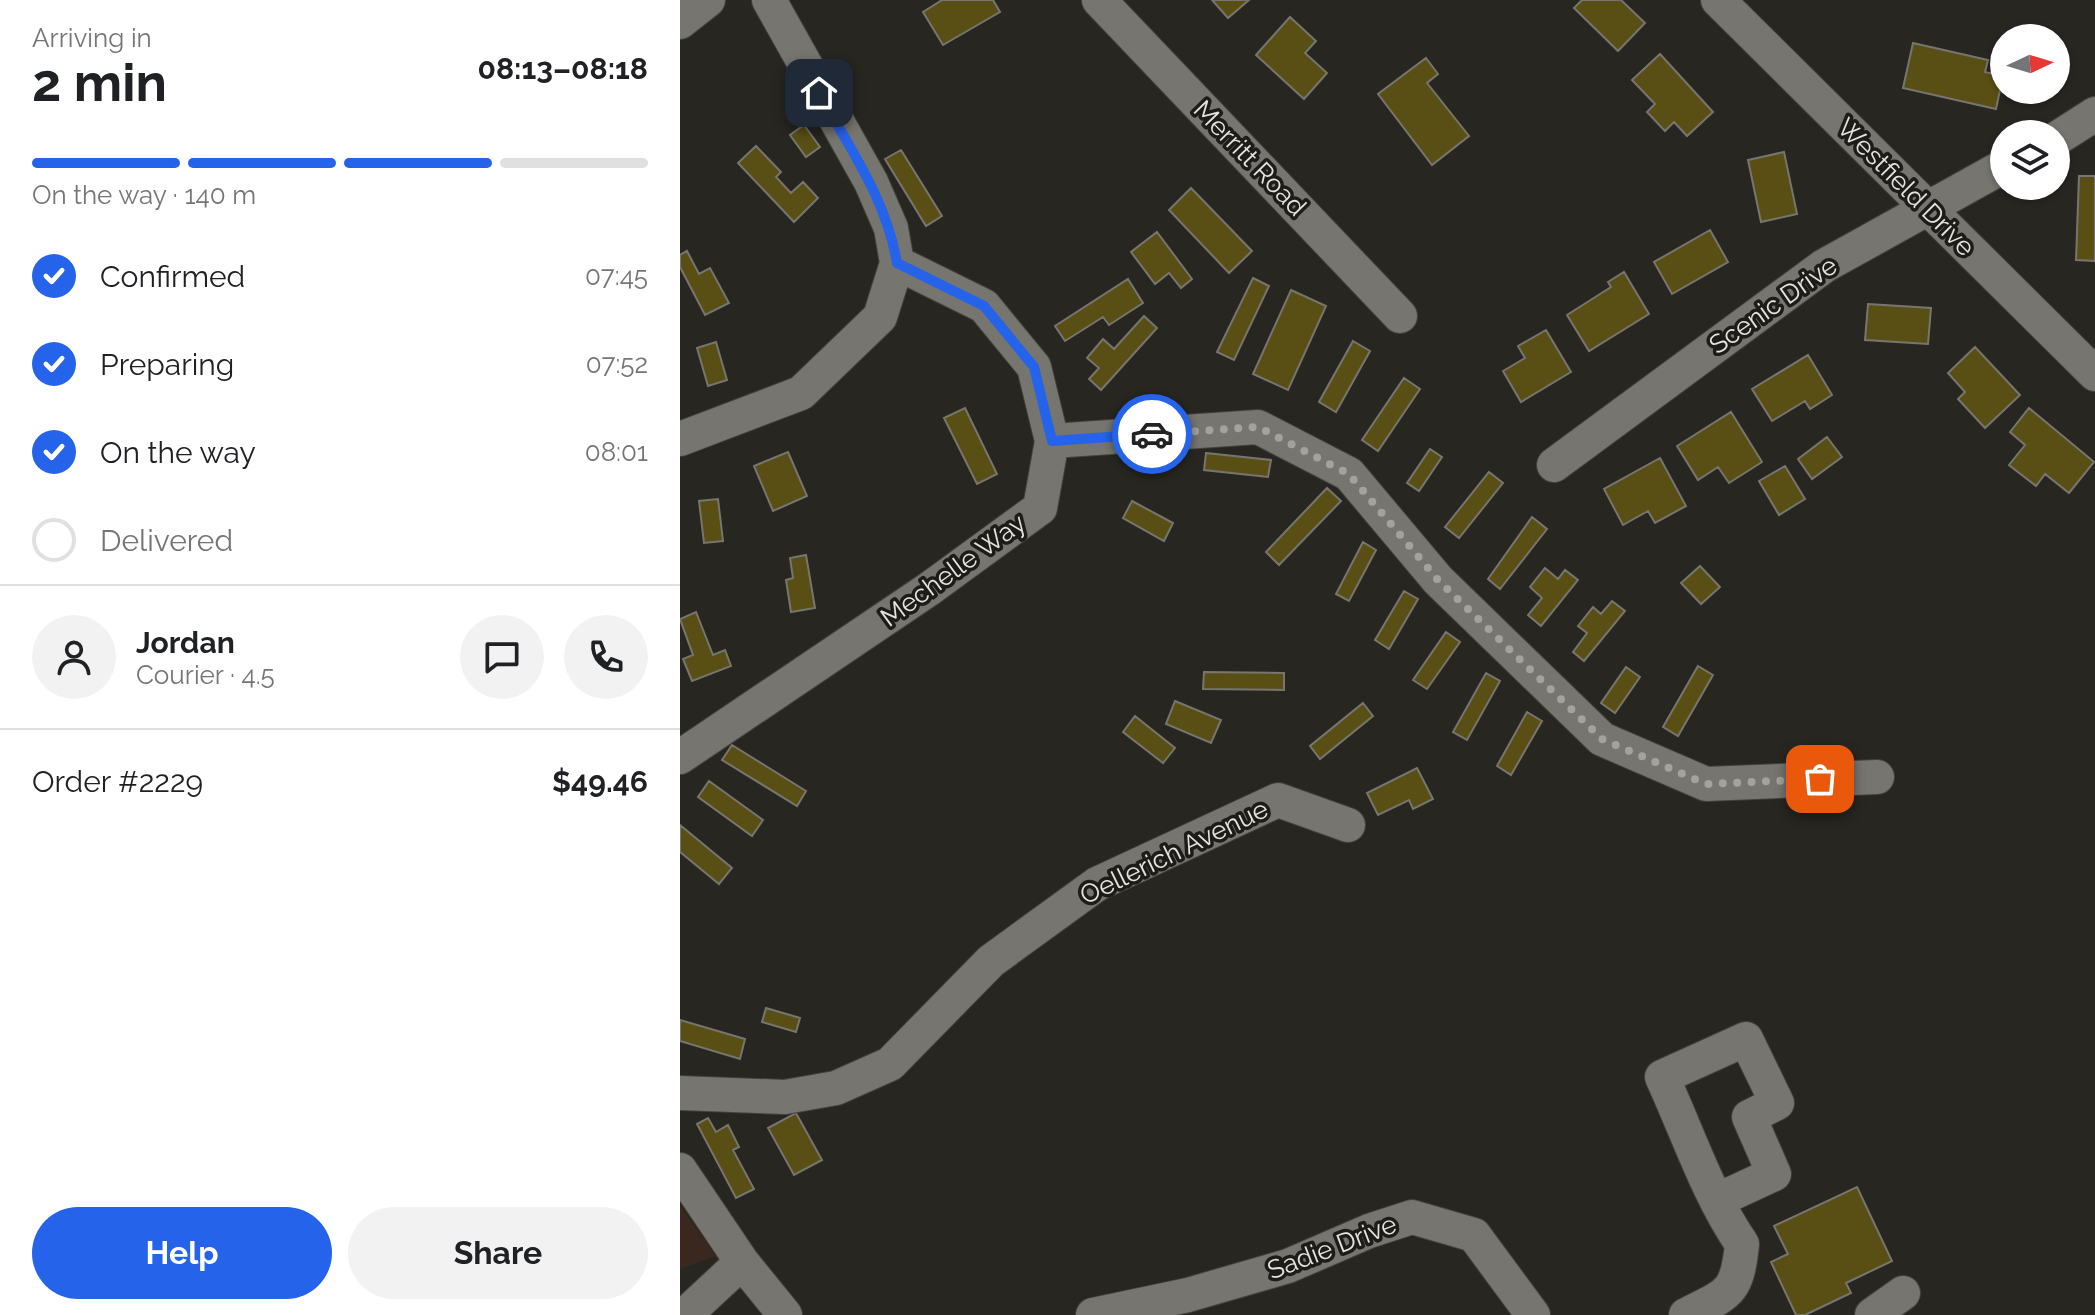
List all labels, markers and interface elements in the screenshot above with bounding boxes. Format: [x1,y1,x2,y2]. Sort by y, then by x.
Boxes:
text: Arriving in [32,23,152,53]
north arrow [1990,24,2070,104]
map controls [1990,24,2070,200]
text: 08:13–08:18 [478,51,648,86]
text: 2 min [32,52,167,113]
pin [785,59,853,127]
icon: home [797,71,841,115]
street label: Merritt Road [1188,94,1312,222]
street label: Westfield Drive [1831,112,1981,262]
button: layers [1990,120,2070,200]
text: On the way · 140 m [32,180,256,210]
street label: Scenic Drive [1703,250,1843,360]
icon: check [32,254,76,298]
text: Confirmed [100,259,245,294]
text: 07:45 [585,261,648,291]
icon: check [32,342,76,386]
text: Preparing [100,347,234,382]
text: 07:52 [586,349,648,379]
courier [1112,394,1192,474]
icon: car [1130,412,1174,456]
icon: check [32,430,76,474]
text: On the way [100,435,256,470]
text: 08:01 [585,437,648,467]
street label: Mechelle Way [875,508,1031,632]
text: Delivered [100,523,233,558]
button: person [32,615,116,699]
button: chat [460,615,544,699]
button: phone [564,615,648,699]
text: Jordan [136,625,235,660]
text: Courier · 4.5 [136,660,275,690]
pin [1786,745,1854,813]
icon: bag [1798,757,1842,801]
text: Order #2229 [32,764,203,799]
text: $49.46 [552,764,648,799]
street label: Oellerich Avenue [1075,793,1273,911]
button: Help [32,1207,332,1299]
button: Share [348,1207,648,1299]
street label: Sadie Drive [1263,1209,1401,1285]

